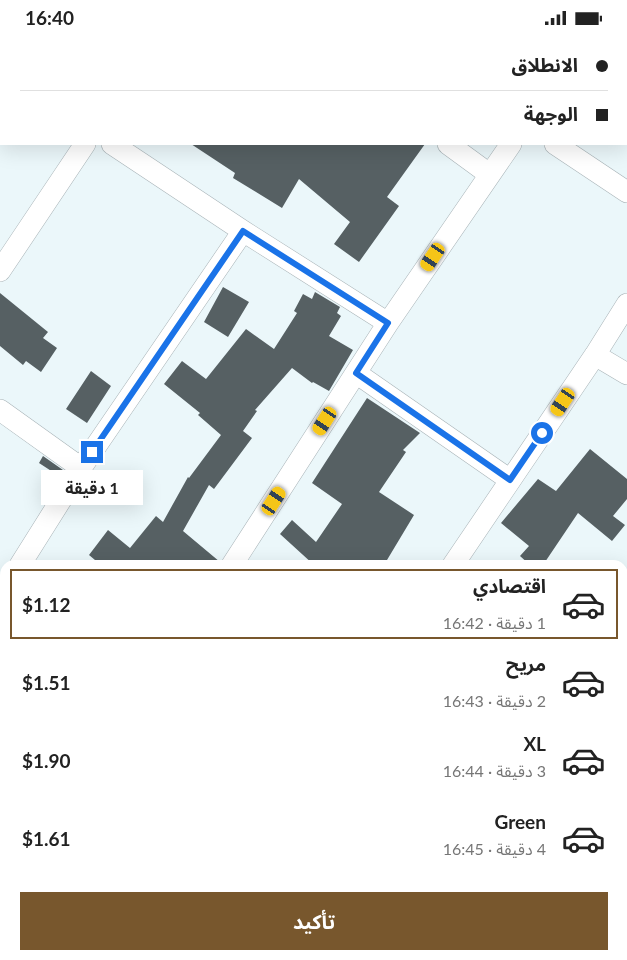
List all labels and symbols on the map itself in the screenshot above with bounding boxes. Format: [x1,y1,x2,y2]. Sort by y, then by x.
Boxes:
car [418,240,447,274]
car [548,385,577,419]
car [310,404,339,438]
route start [531,422,553,444]
route end [81,441,103,463]
callout: 1 دقيقة [41,469,143,505]
car [259,484,288,518]

